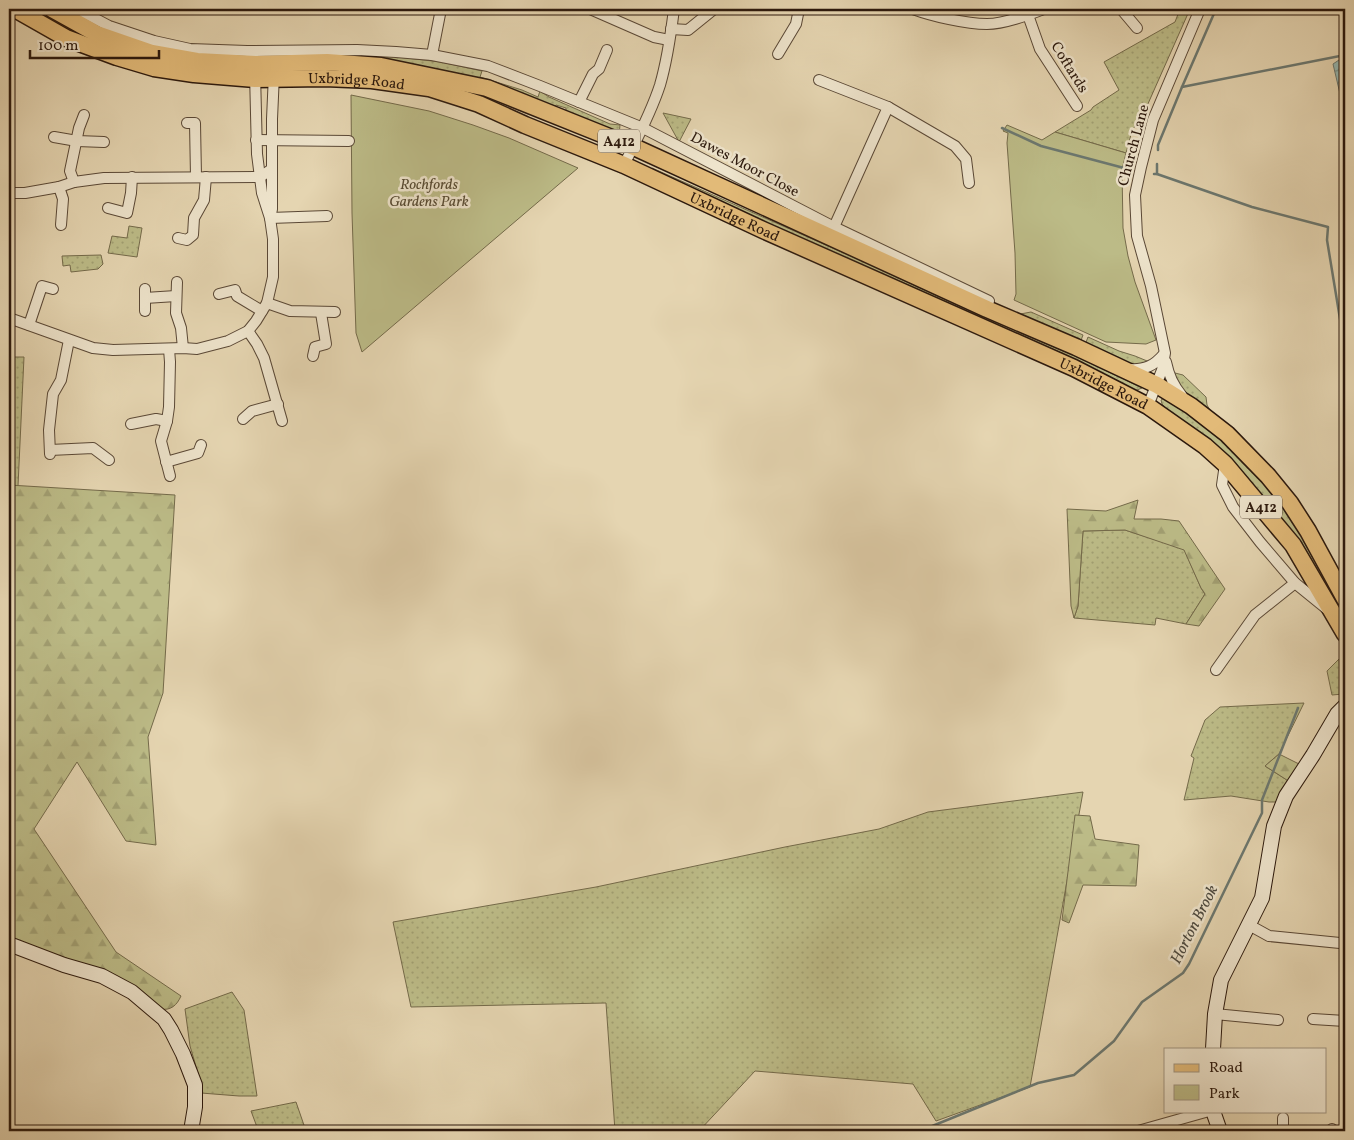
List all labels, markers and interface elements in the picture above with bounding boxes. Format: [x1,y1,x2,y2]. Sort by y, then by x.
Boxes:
scale bar [30,28,159,60]
text: 100 m [38,36,78,57]
street label: Coftards [1045,38,1093,97]
street label: Uxbridge Road [308,69,406,96]
street label: Church Lane [1113,102,1155,189]
street label: Dawes Moor Close [686,128,802,203]
road number: A412 [598,130,640,152]
park label: Rochfords Gardens Park [389,175,469,213]
street label: Uxbridge Road [686,188,783,248]
street label: Uxbridge Road [1055,354,1151,416]
road number: A412 [1240,496,1282,518]
water label: Horton Brook [1166,881,1224,968]
legend [1164,1048,1326,1112]
text: Road [1209,1058,1243,1079]
text: Park [1209,1084,1240,1105]

